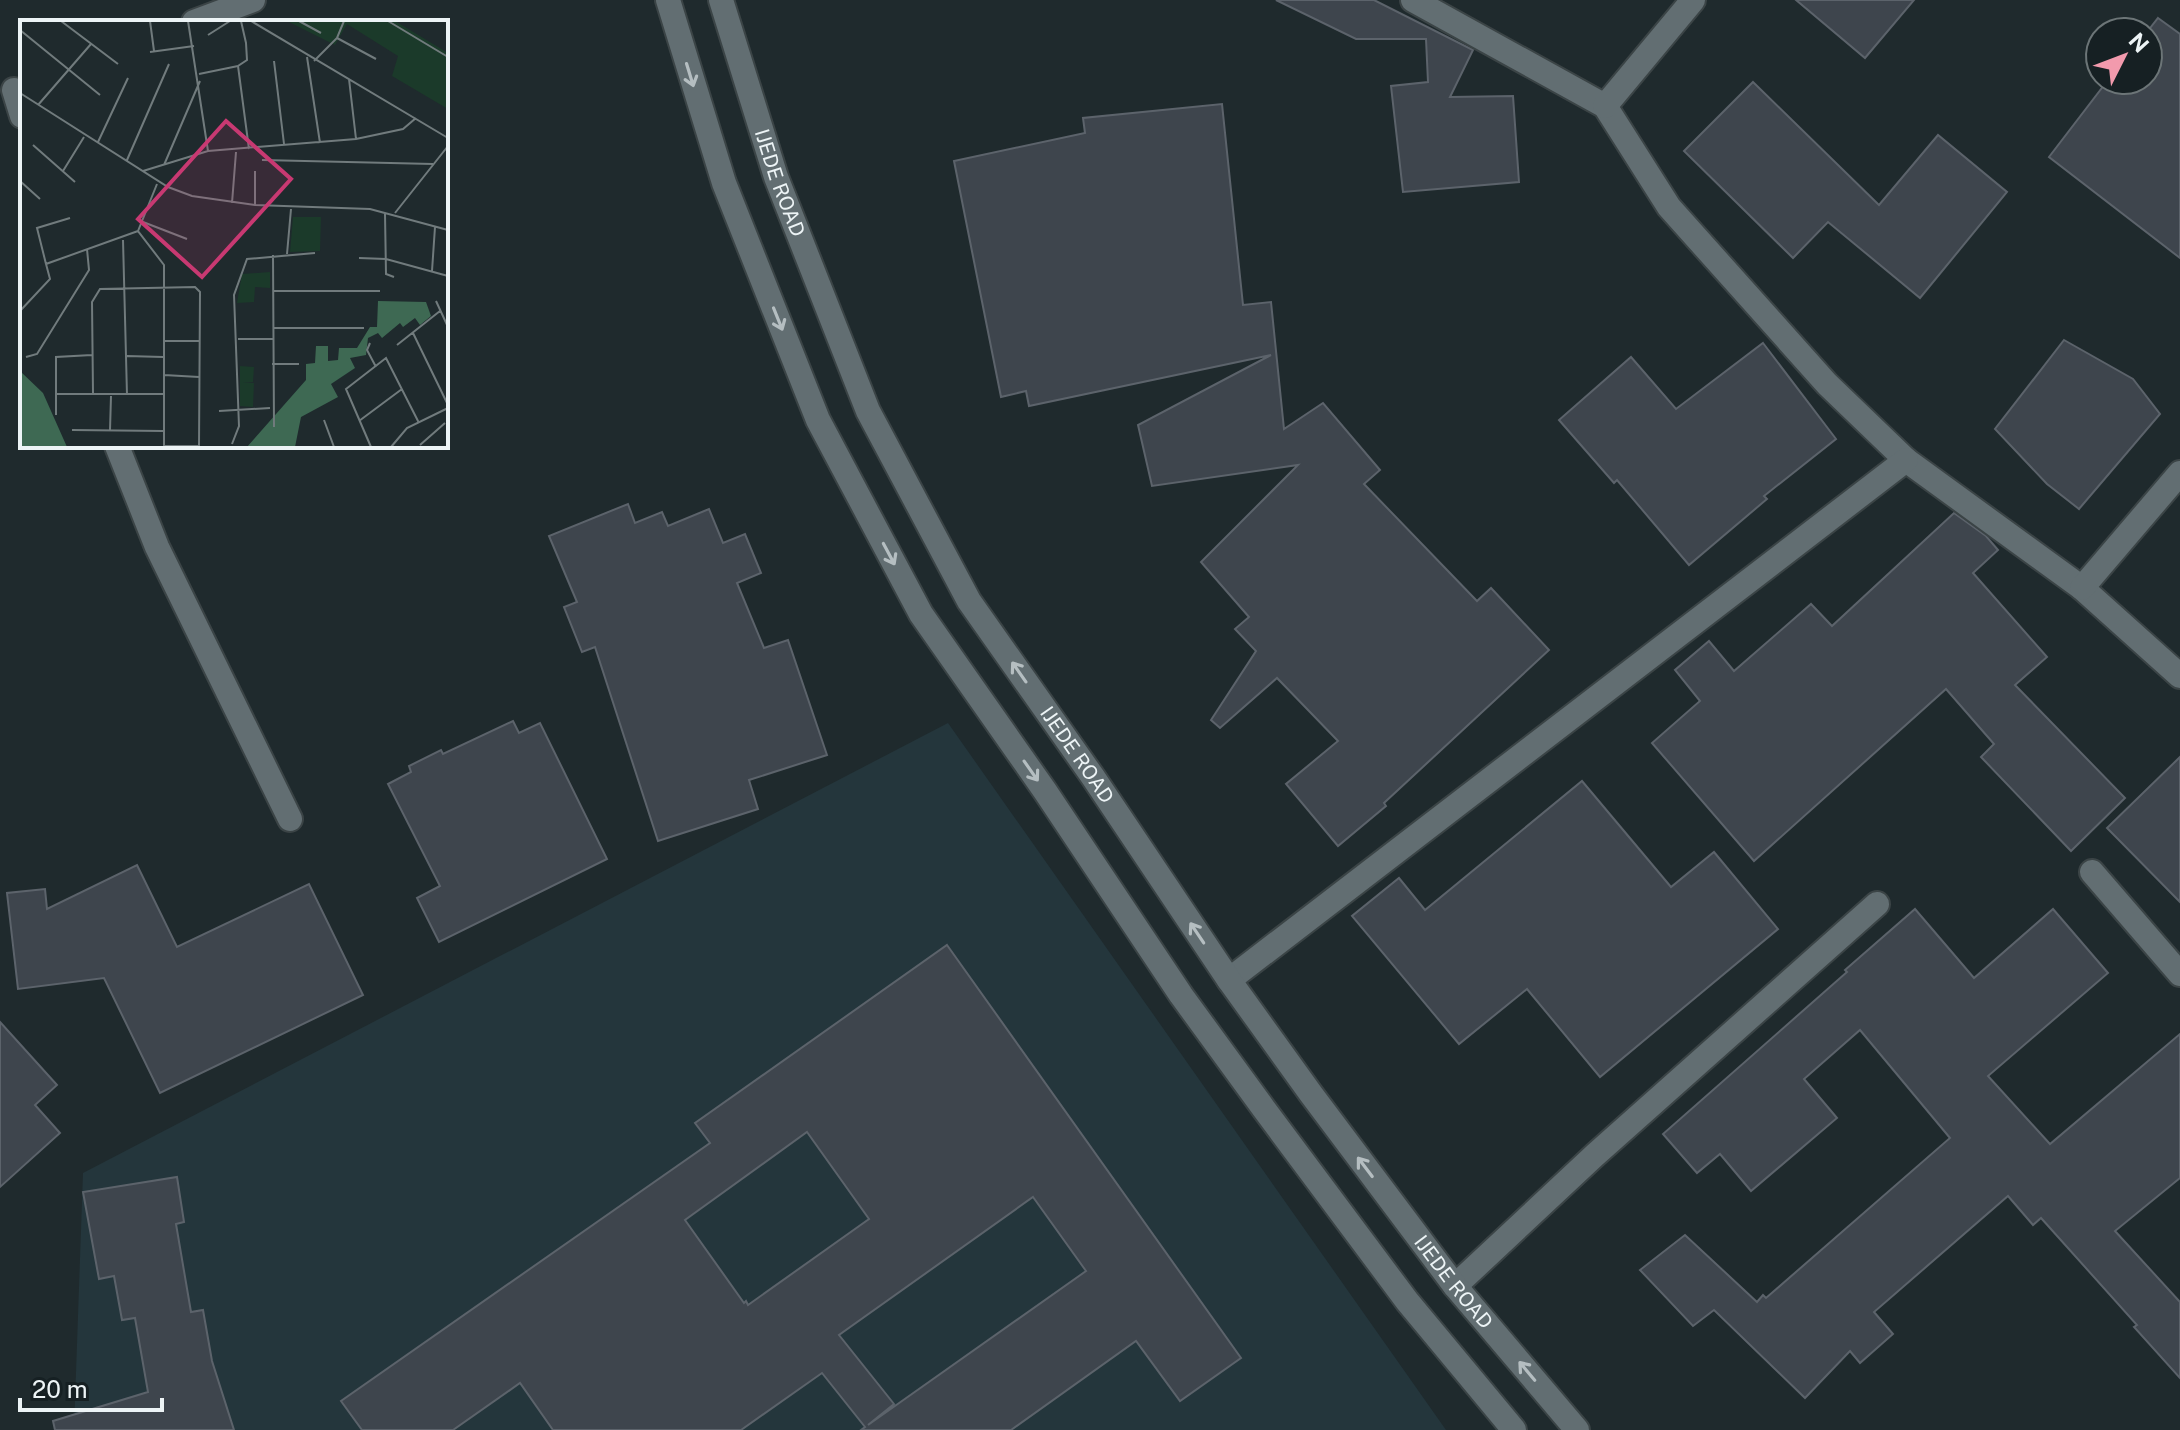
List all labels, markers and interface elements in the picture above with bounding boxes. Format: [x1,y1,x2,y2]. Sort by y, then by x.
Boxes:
north arrow [2084,16,2164,96]
inset map [20,20,448,448]
text: N [2123,28,2154,58]
one-way arrow [683,61,698,87]
street label: IJEDE ROAD [750,126,810,240]
one-way arrow [772,306,786,331]
one-way arrow [881,542,897,565]
one-way arrow [1011,662,1027,684]
street label: IJEDE ROAD [1035,702,1119,808]
one-way arrow [1023,760,1039,782]
one-way arrow [1189,923,1205,945]
one-way arrow [1357,1157,1374,1178]
street label: IJEDE ROAD [1409,1231,1498,1334]
one-way arrow [1518,1361,1536,1381]
scale bar [20,1362,162,1412]
text: 20 m [32,1375,88,1403]

